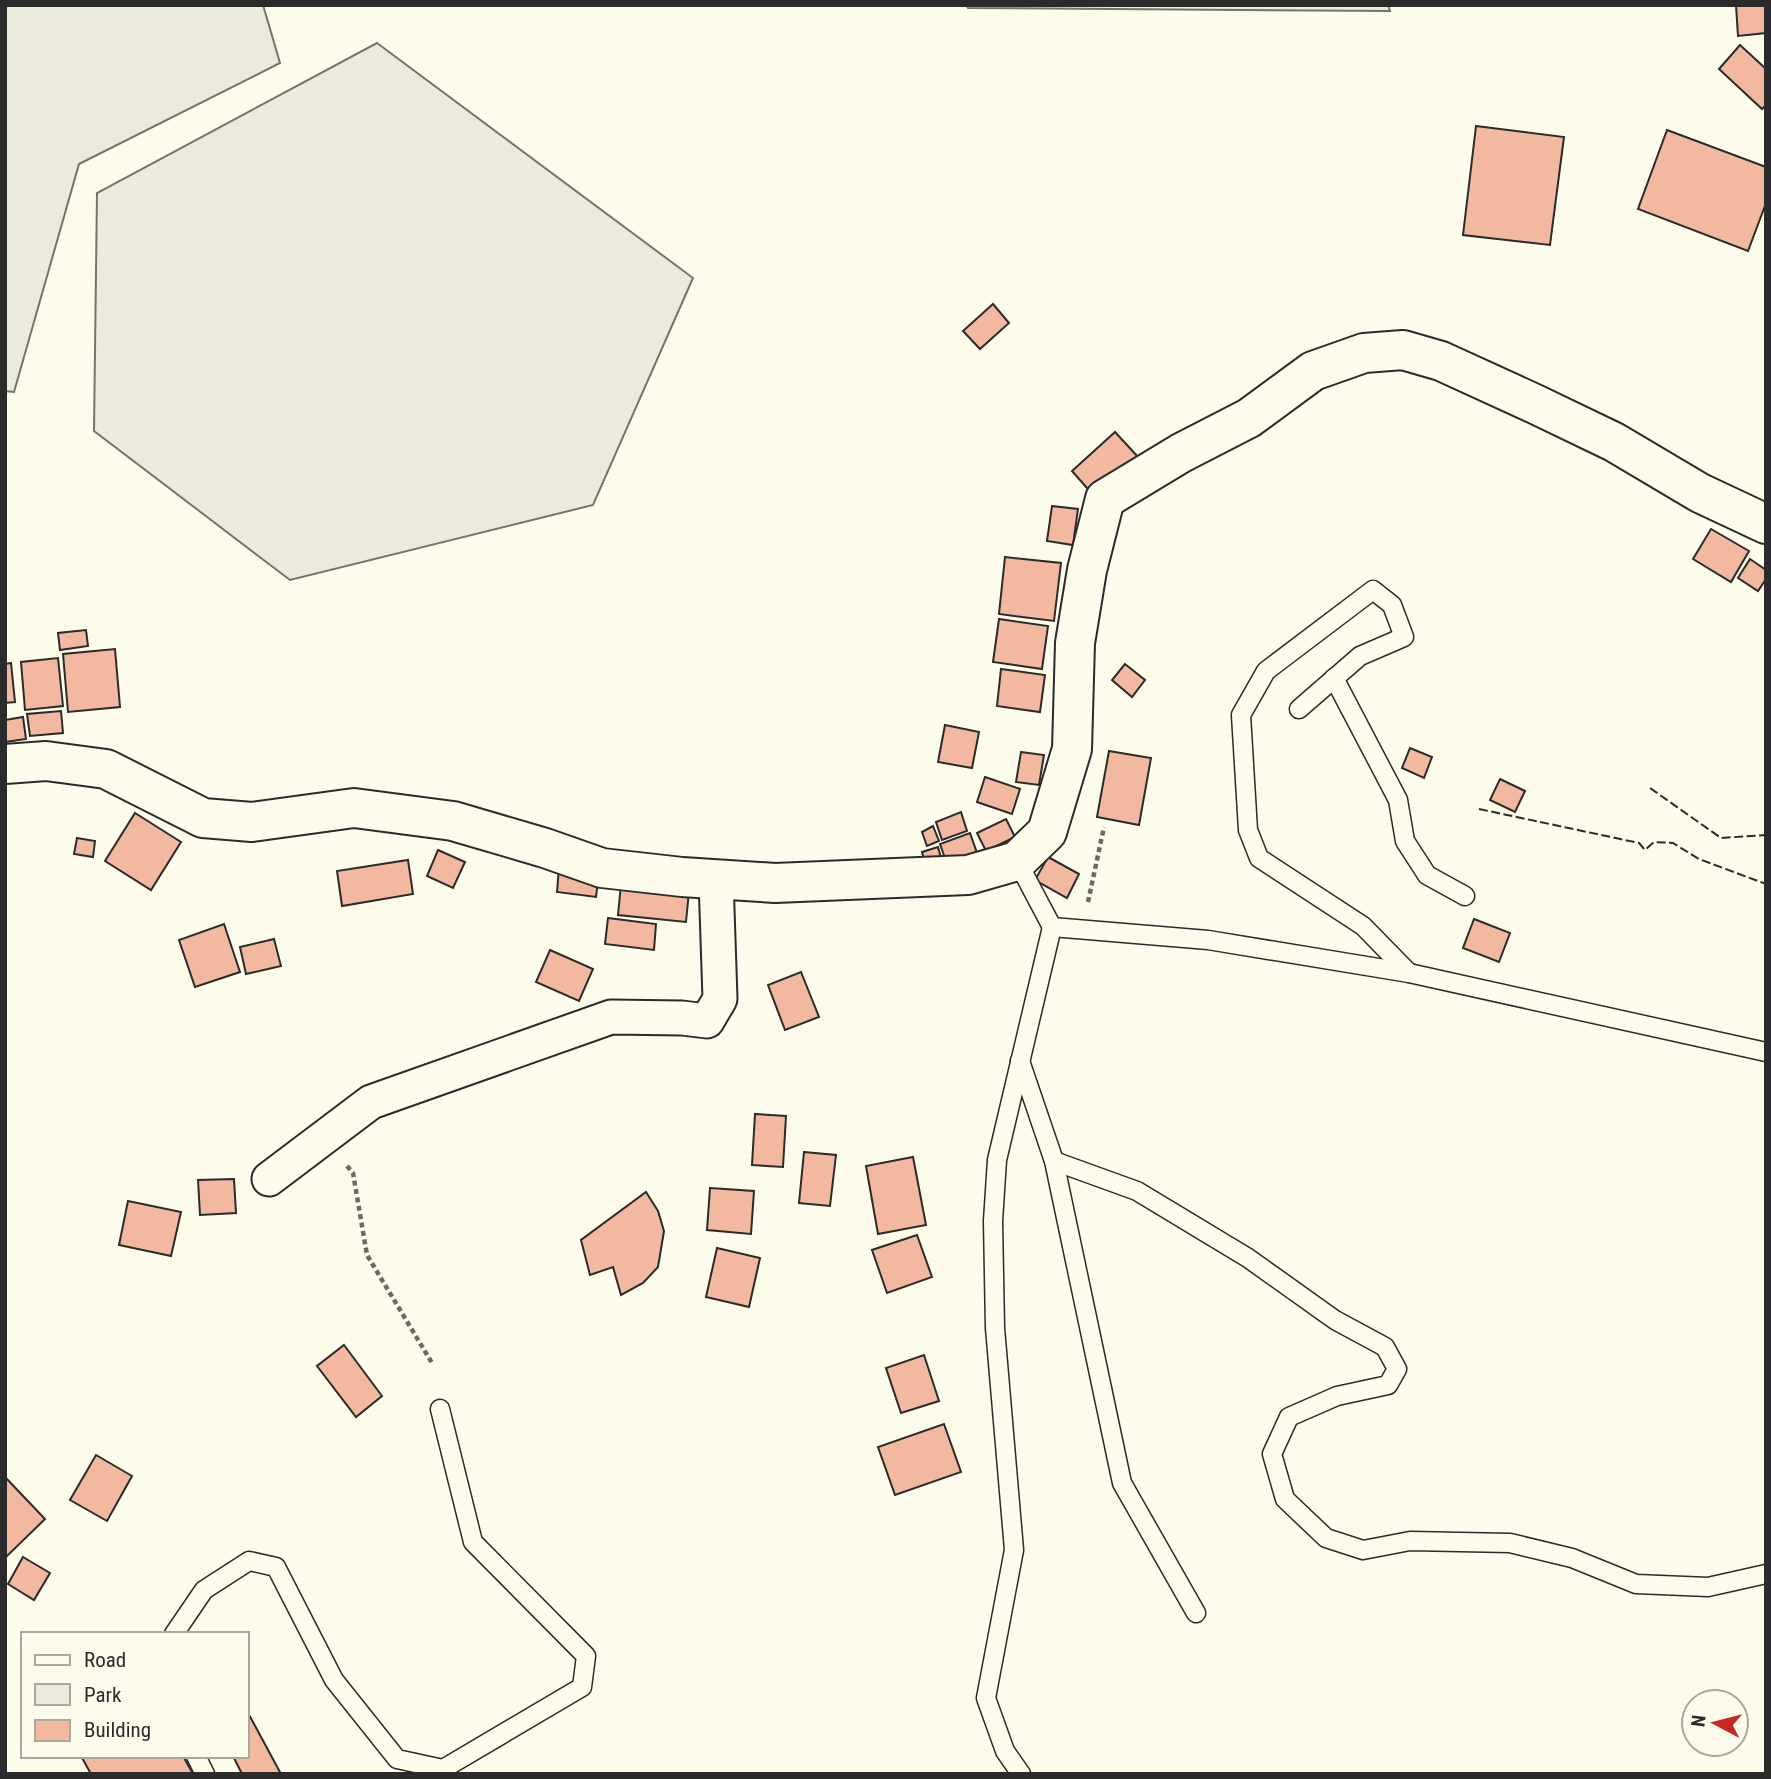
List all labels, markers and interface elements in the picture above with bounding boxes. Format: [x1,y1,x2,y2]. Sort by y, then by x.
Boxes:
legend [21,1632,248,1758]
text: Road [84,1648,126,1672]
text: Park [84,1683,122,1707]
north arrow [1680,1688,1750,1758]
text: N [1686,1714,1711,1728]
text: Building [84,1718,151,1742]

